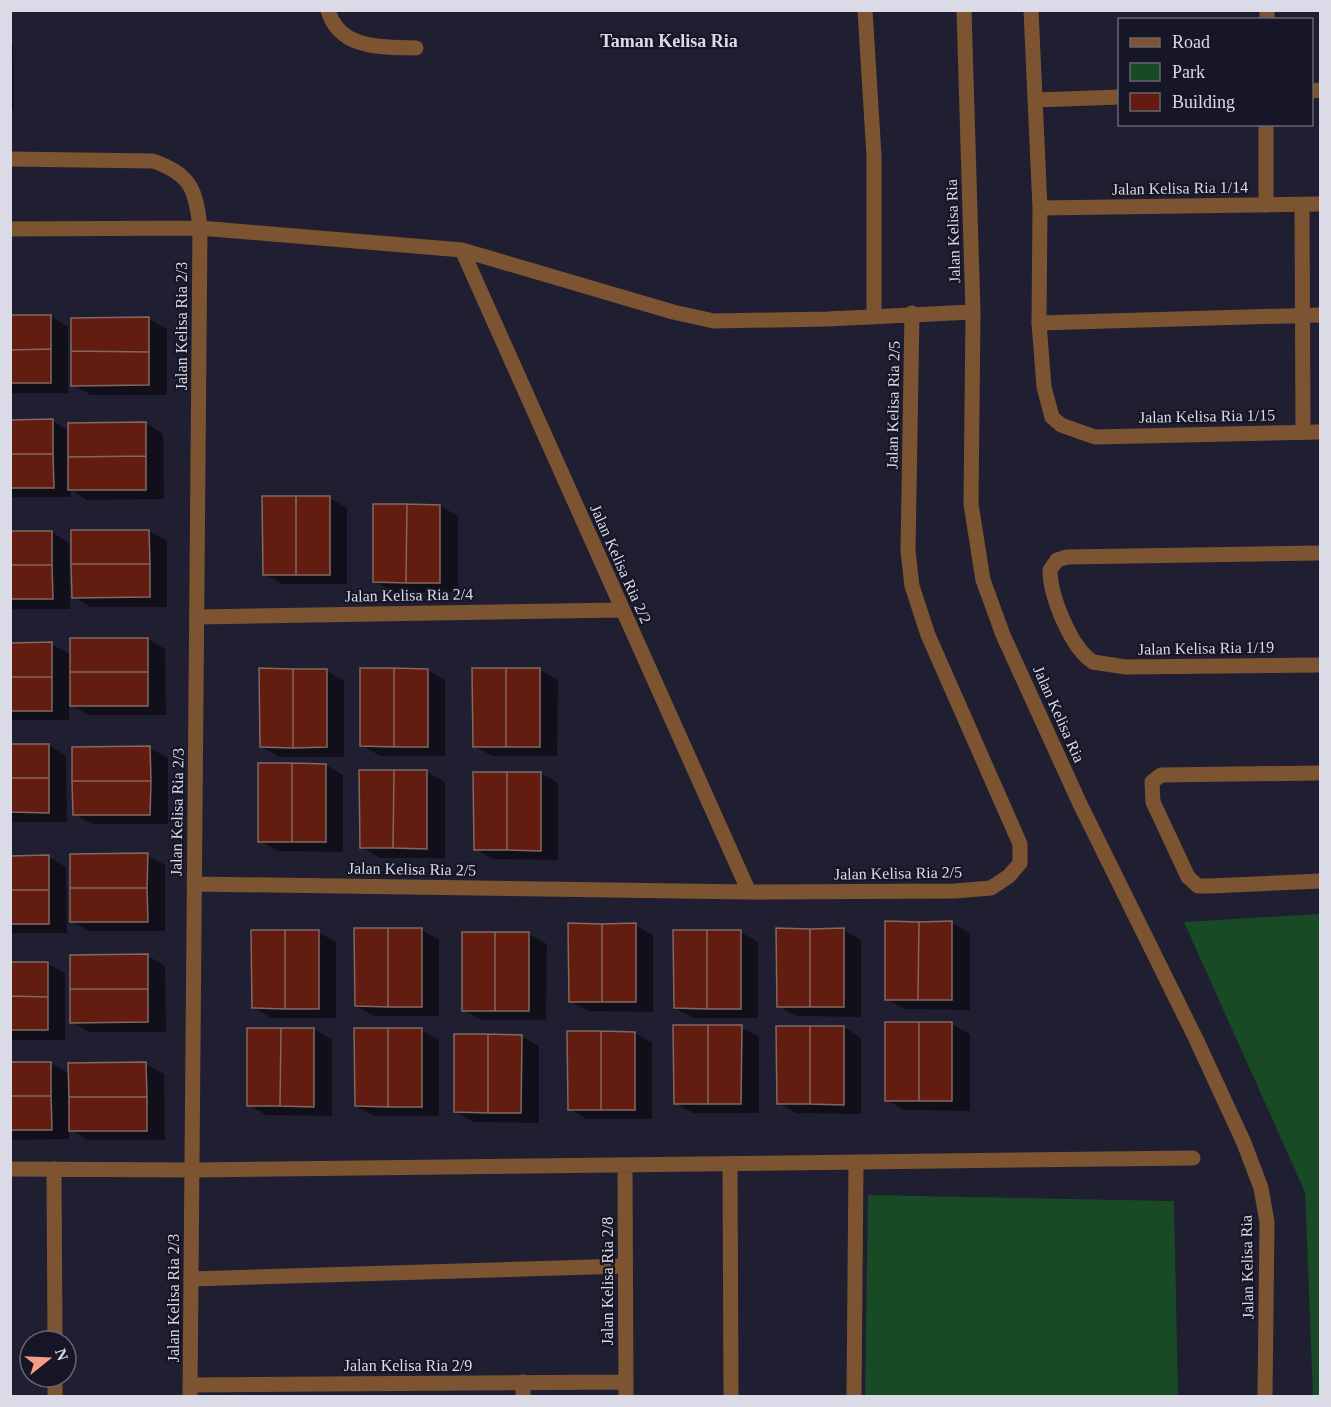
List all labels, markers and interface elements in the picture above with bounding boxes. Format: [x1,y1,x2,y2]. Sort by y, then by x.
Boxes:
legend [1118,18,1313,126]
district label: Taman Kelisa Ria [600,31,738,51]
text: Road [1172,32,1210,52]
text: Park [1172,62,1205,82]
text: Building [1172,92,1235,112]
street label: Jalan Kelisa Ria 1/14 [1112,178,1248,198]
street label: Jalan Kelisa Ria [943,179,963,283]
street label: Jalan Kelisa Ria 2/3 [173,262,190,390]
street label: Jalan Kelisa Ria 2/5 [883,341,903,469]
street label: Jalan Kelisa Ria 1/15 [1139,406,1275,426]
street label: Jalan Kelisa Ria 2/2 [587,502,655,626]
street label: Jalan Kelisa Ria 2/4 [345,585,473,605]
street label: Jalan Kelisa Ria 1/19 [1138,638,1274,658]
street label: Jalan Kelisa Ria [1030,663,1088,765]
street label: Jalan Kelisa Ria 2/3 [167,748,187,876]
street label: Jalan Kelisa Ria 2/5 [348,859,476,879]
street label: Jalan Kelisa Ria 2/5 [834,863,962,883]
street label: Jalan Kelisa Ria [1238,1215,1256,1319]
street label: Jalan Kelisa Ria 2/8 [599,1217,616,1345]
street label: Jalan Kelisa Ria 2/3 [165,1234,182,1362]
north arrow [18,1329,78,1389]
text: N [52,1346,72,1363]
street label: Jalan Kelisa Ria 2/9 [344,1357,472,1374]

